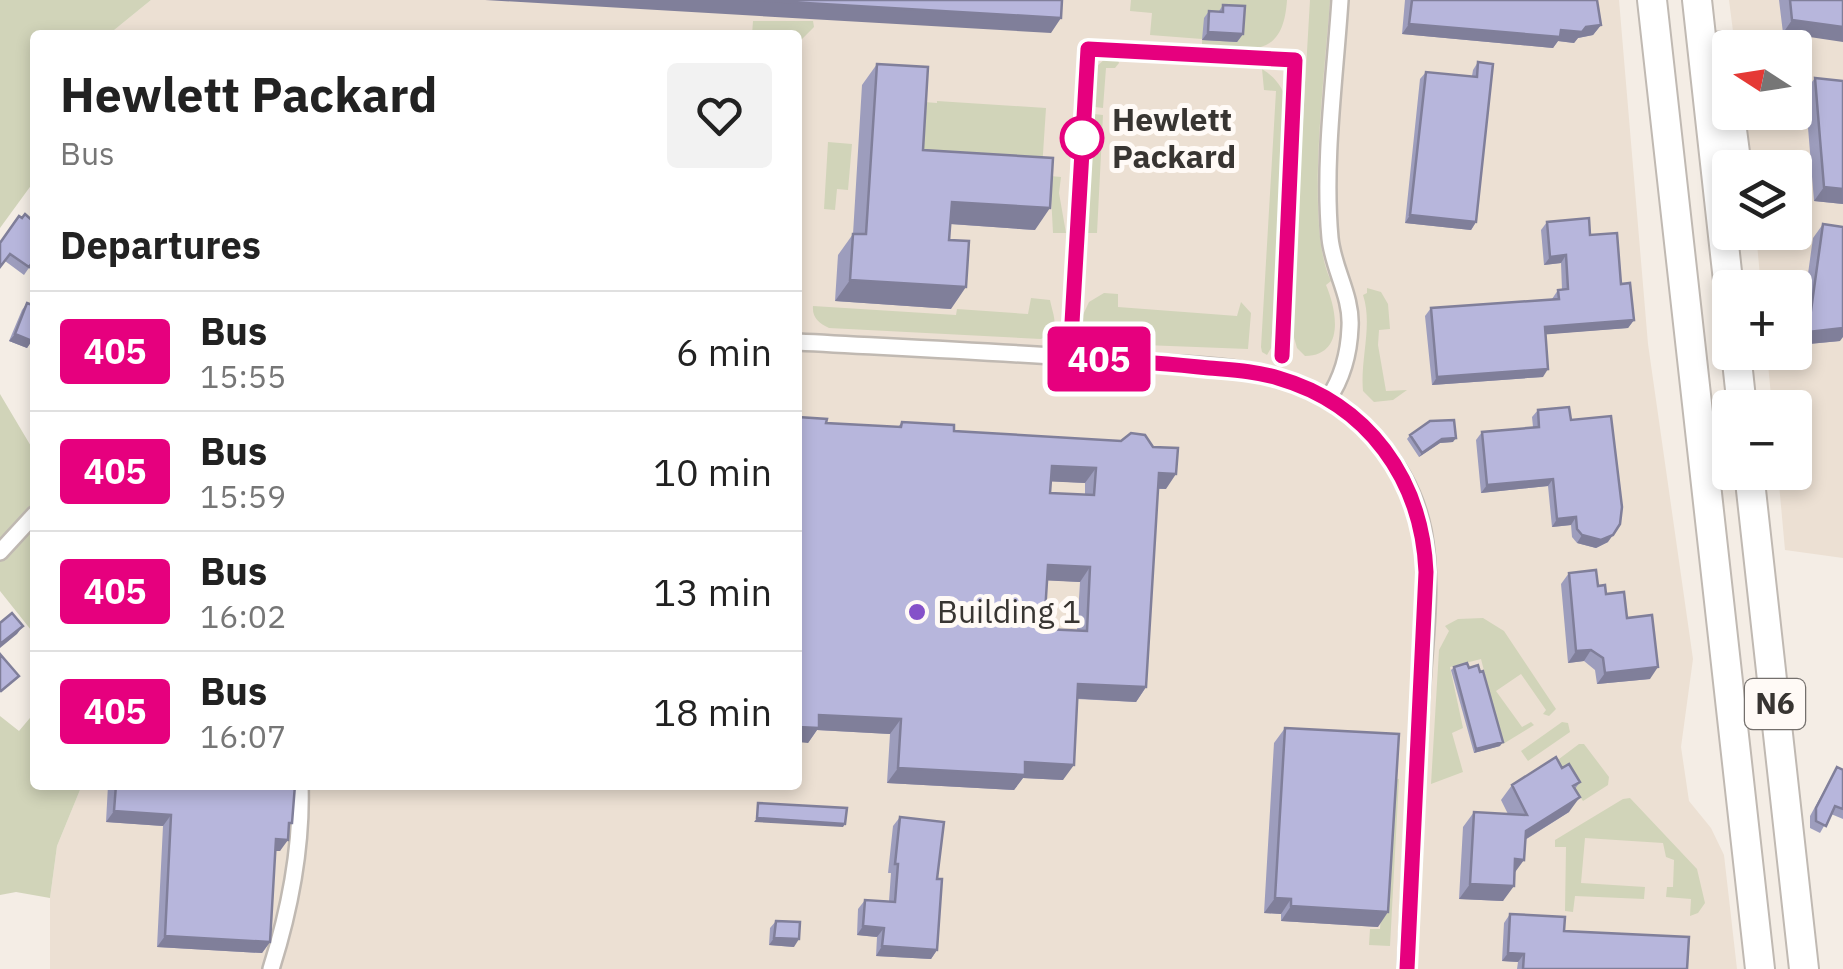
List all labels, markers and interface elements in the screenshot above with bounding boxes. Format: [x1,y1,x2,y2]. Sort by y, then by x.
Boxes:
north arrow [1712,30,1812,130]
map controls [1712,30,1812,490]
text: Hewlett Packard [60,63,438,125]
button: heart [667,63,772,168]
place label: Hewlett Packard [1112,98,1236,177]
marker: Hewlett Packard [1061,117,1103,159]
text: Bus [60,132,115,174]
button: layers [1712,150,1812,250]
text: Departures [60,220,261,269]
button: + [1712,270,1812,370]
text: Bus [200,306,267,355]
line badge: 405 [1042,326,1156,392]
text: 6 min [676,327,772,376]
text: 405 [83,328,147,374]
text: 405 [1067,336,1131,382]
text: 15:55 [200,355,286,397]
button: − [1712,390,1812,490]
text: Bus [200,426,267,475]
text: 10 min [653,447,772,496]
text: 405 [83,448,147,494]
text: 15:59 [200,475,286,517]
text: Bus [200,546,267,595]
text: 13 min [653,567,772,616]
text: 405 [83,568,147,614]
place label: Building 1 [937,590,1081,632]
text: 16:02 [200,595,286,637]
marker: Building 1 [906,601,928,623]
text: Bus [200,666,267,715]
road number: N6 [1745,679,1805,729]
text: 18 min [653,687,772,736]
text: 405 [83,688,147,734]
text: 16:07 [200,715,286,757]

